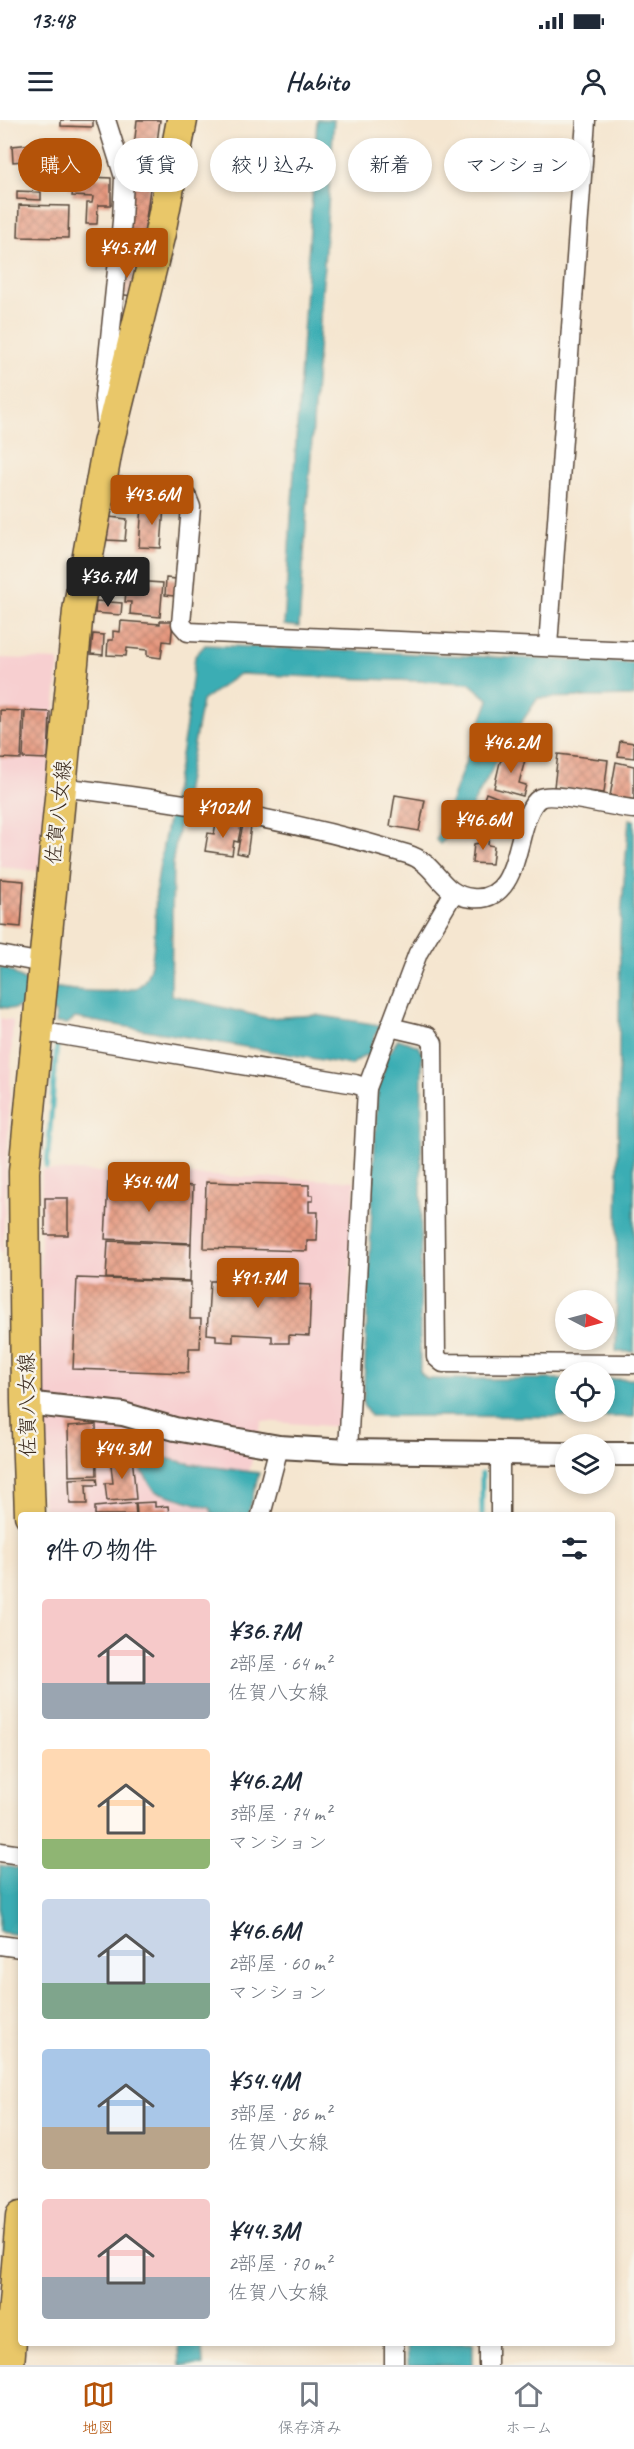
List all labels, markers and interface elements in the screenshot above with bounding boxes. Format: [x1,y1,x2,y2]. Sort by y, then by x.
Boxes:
text: 13:48 [30,7,74,35]
text: Habito [285,64,349,98]
icon: menu [24,65,57,98]
icon: person [577,65,610,98]
chip: 購入 [18,138,102,192]
chip: 賃貸 [114,138,198,192]
chip: 絞り込み [210,138,336,192]
chip: 新着 [348,138,432,192]
chip: マンション [444,138,590,192]
pin: ¥45.7M [78,228,176,279]
text: ¥45.7M [100,235,154,260]
pin: ¥43.6M [103,475,201,526]
text: ¥43.6M [125,482,179,507]
pin: ¥36.7M [59,557,157,608]
text: ¥36.7M [81,564,135,589]
pin: ¥46.2M [462,723,560,774]
text: ¥46.2M [484,730,538,755]
street label: 佐賀八女線 [40,758,76,866]
pin: ¥102M [181,788,265,839]
text: ¥102M [198,795,248,820]
pin: ¥46.6M [434,800,532,851]
text: ¥46.6M [455,807,511,832]
pin: ¥54.4M [100,1162,198,1213]
text: ¥54.4M [122,1169,176,1194]
pin: ¥91.7M [209,1258,307,1309]
text: ¥91.7M [231,1265,285,1290]
north arrow [555,1290,615,1350]
map controls [555,1290,615,1494]
street label: 佐賀八女線 [13,1352,41,1458]
button: locate [555,1362,615,1422]
pin: ¥44.3M [73,1429,171,1480]
button: layers [555,1434,615,1494]
text: ¥44.3M [95,1436,149,1461]
icon: filters [558,1532,591,1565]
text: 9件の物件 [42,1534,157,1567]
text: ¥36.7M [228,1614,299,1647]
icon: home [90,1623,162,1695]
text: 2部屋 · 64 m² [228,1651,331,1676]
text: 佐賀八女線 [228,1680,328,1705]
text: ¥46.2M [228,1764,299,1797]
icon: home [90,1773,162,1845]
text: 3部屋 · 74 m² [228,1801,331,1826]
text: マンション [228,1830,327,1855]
text: ¥46.6M [228,1914,300,1947]
icon: home [90,1923,162,1995]
text: 2部屋 · 60 m² [228,1951,331,1976]
text: マンション [228,1980,327,2005]
text: ¥54.4M [228,2064,299,2097]
icon: home [90,2073,162,2145]
text: 3部屋 · 86 m² [228,2101,331,2126]
text: 佐賀八女線 [228,2130,328,2155]
text: ¥44.3M [228,2214,299,2247]
icon: home [90,2223,162,2295]
text: 2部屋 · 70 m² [228,2251,331,2276]
text: 佐賀八女線 [228,2280,328,2305]
tab: 地図 [82,2378,115,2438]
tab: 保存済み [278,2378,342,2438]
tab: ホーム [505,2378,552,2438]

